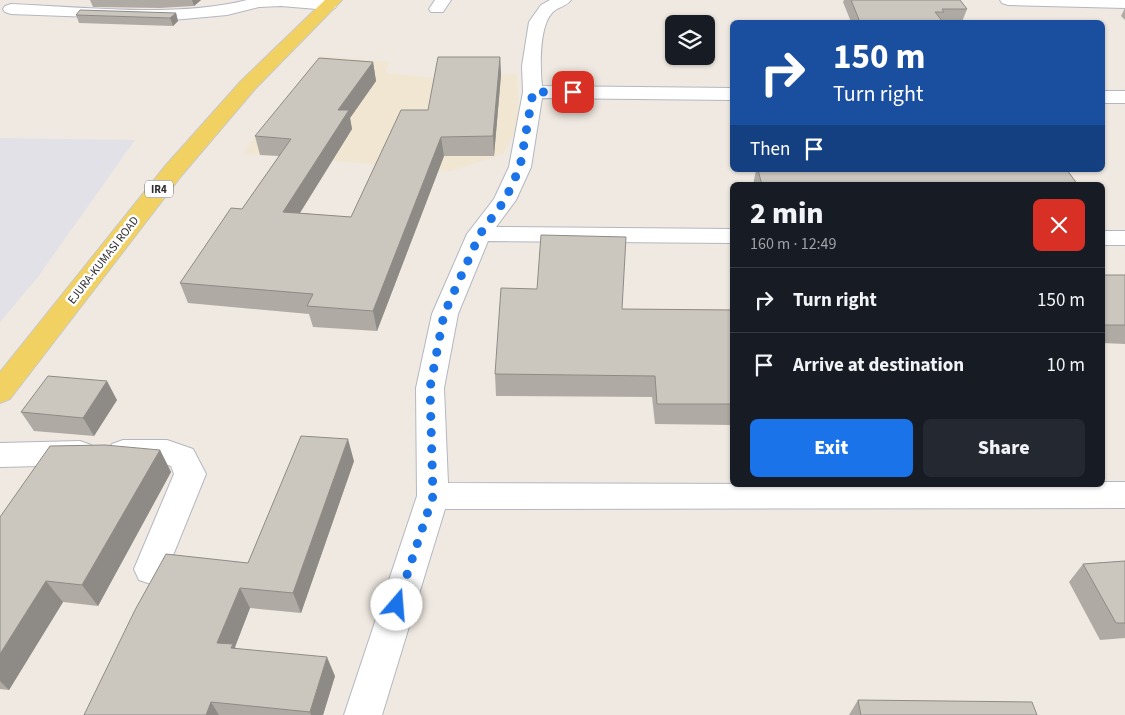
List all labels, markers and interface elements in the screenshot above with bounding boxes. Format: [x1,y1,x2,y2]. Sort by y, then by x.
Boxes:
map controls [665,15,715,65]
button: layers [665,15,715,65]
text: 150 m [833,32,925,82]
icon: right [750,40,815,105]
pin [552,71,594,113]
icon: arrive [559,78,587,106]
text: Turn right [833,78,923,110]
icon: arrive [800,135,828,163]
text: Then [750,136,790,163]
road number: IR4 [145,180,173,198]
text: 2 min [750,192,824,235]
button: close [1033,199,1085,251]
street label: EJURA-KUMASI ROAD [64,213,143,308]
text: 160 m · 12:49 [750,233,837,255]
icon: right [750,286,778,314]
text: Turn right [793,287,877,314]
text: 150 m [1037,287,1085,314]
icon: arrive [750,351,778,379]
text: Arrive at destination [793,352,964,379]
text: 10 m [1047,352,1085,379]
button: Exit [750,419,913,477]
button: Share [923,419,1085,477]
position arrow [370,578,422,630]

